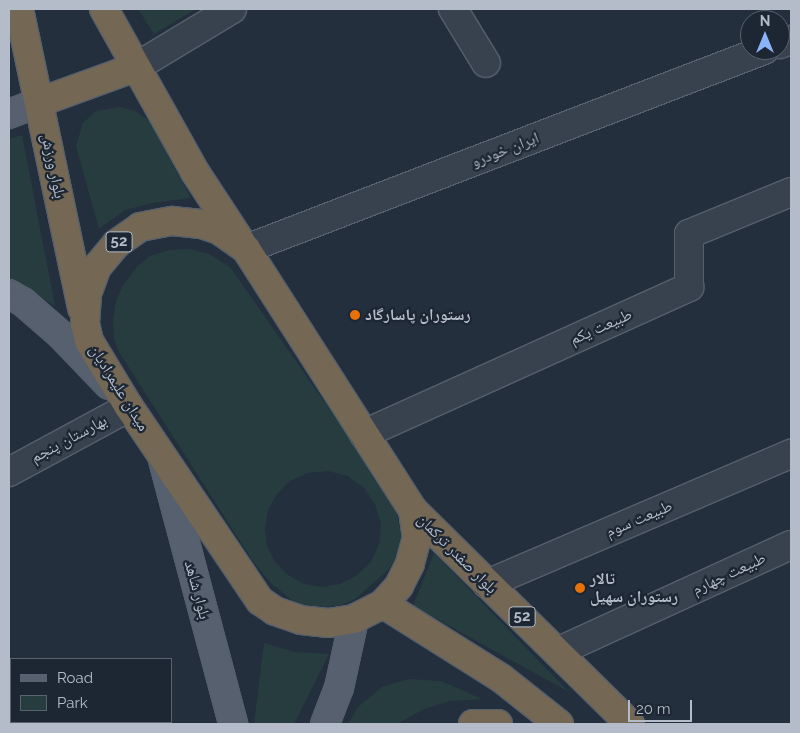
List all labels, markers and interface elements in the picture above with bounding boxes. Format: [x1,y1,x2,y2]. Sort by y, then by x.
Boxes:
north arrow [740,10,790,60]
text: N [760,13,770,29]
street label: ایران خودرو [468,128,542,172]
street label: بلوار ورزش [37,132,69,200]
road number: 52 [105,230,133,254]
place label: رستوران پاسارگاد [365,305,470,325]
street label: طبیعت یکم [567,305,635,349]
marker: رستوران پاسارگاد [349,309,361,321]
street label: میدان علیمرادیان [85,341,153,435]
street label: بهارستان پنجم [28,411,110,467]
street label: طبیعت سوم [603,496,675,542]
street label: بلوار صفدر ترکمان [413,510,501,598]
street label: طبیعت چهارم [689,549,769,599]
street label: بلوار شاهد [180,558,214,622]
place label: تالار رستوران سهیل [590,569,678,607]
marker: تالار رستوران سهیل [574,582,586,594]
road number: 52 [508,604,536,630]
legend [10,658,172,723]
text: Road [57,669,93,687]
scale bar [630,690,694,722]
text: Park [57,694,88,712]
text: 20 m [636,700,671,718]

